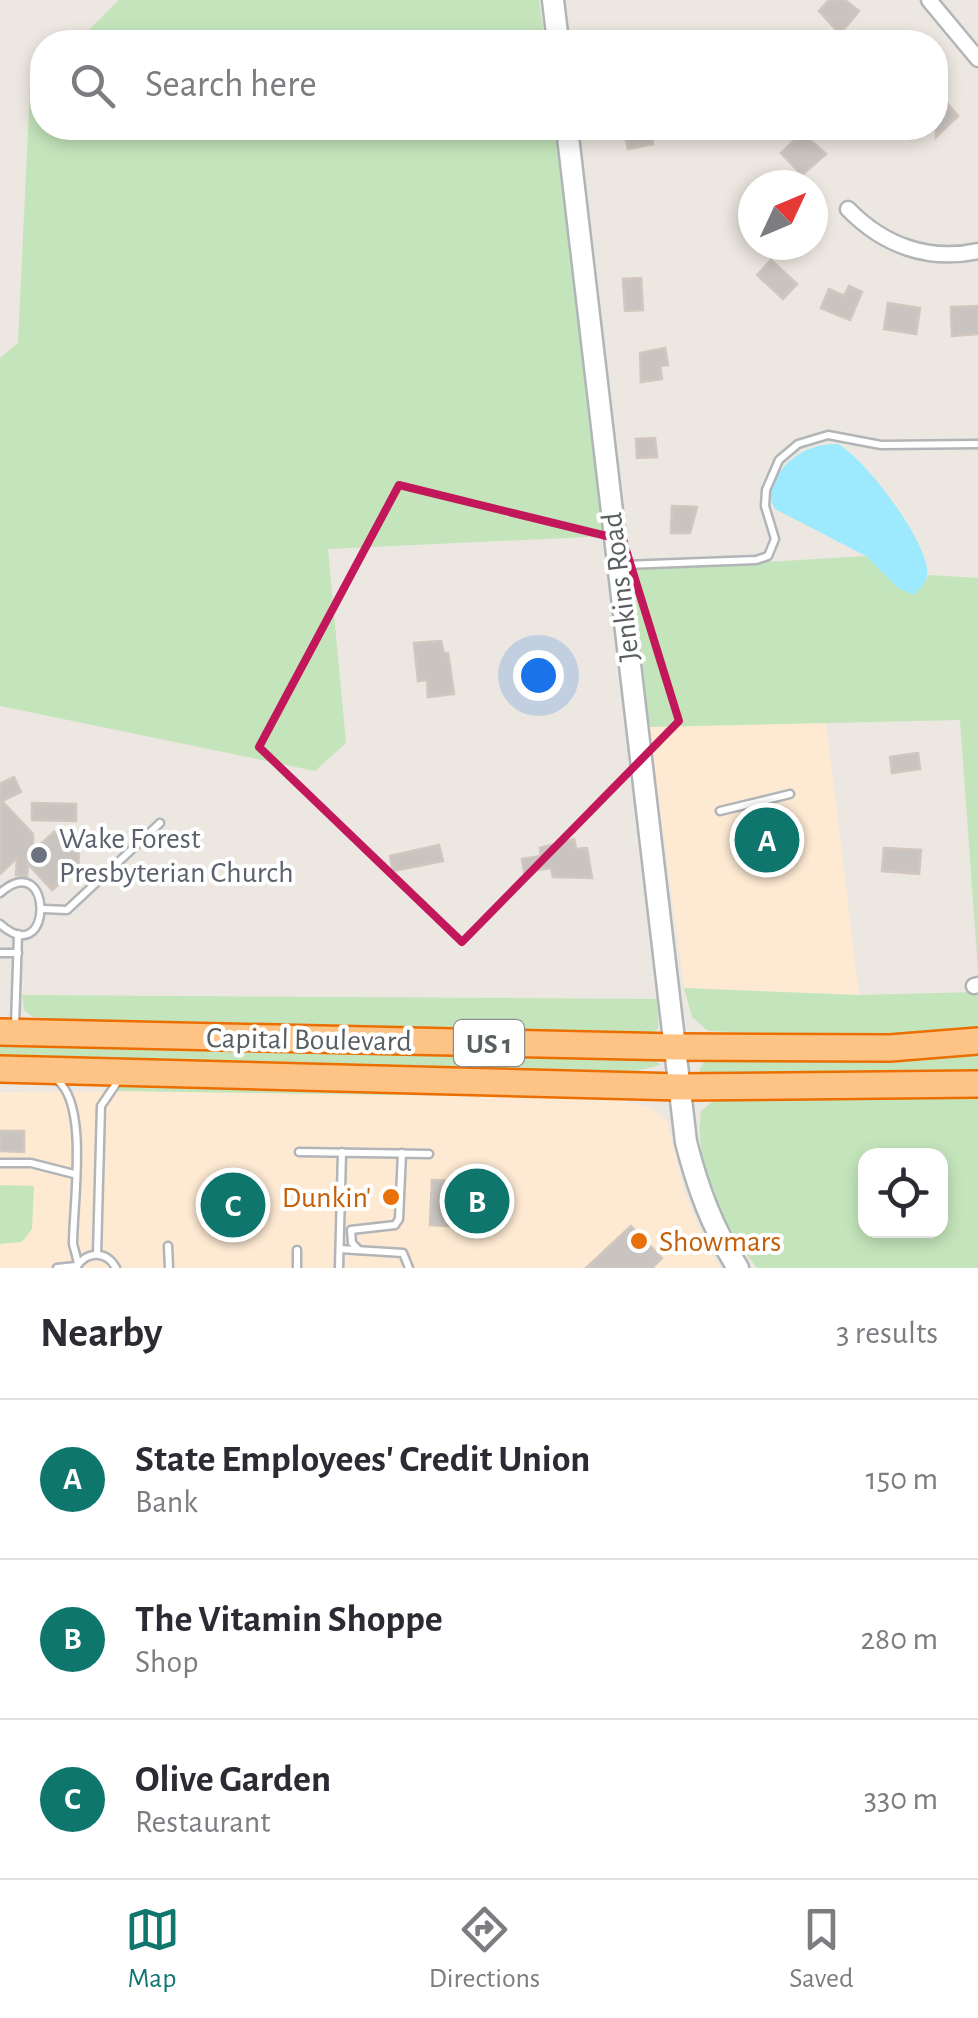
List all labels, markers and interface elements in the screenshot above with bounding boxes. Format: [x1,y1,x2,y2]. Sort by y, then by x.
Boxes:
search box [30,30,948,140]
icon: search [65,58,120,113]
text: Search here [145,66,317,104]
north arrow [738,170,828,260]
street label: Jenkins Road [597,511,645,663]
your location [513,650,564,701]
pin: A [734,802,800,878]
place label: Wake Forest Presbyterian Church [59,824,294,888]
marker: Wake Forest Presbyterian Church [28,844,50,866]
road number: US 1 [454,1020,524,1066]
street label: Capital Boulevard [206,1023,412,1057]
map controls [858,1148,948,1238]
button: locate [858,1148,948,1238]
pin: B [444,1164,510,1238]
pin: C [200,1168,266,1242]
place label: Dunkin' [282,1183,371,1213]
marker: Dunkin' [380,1186,402,1208]
place label: Showmars [659,1227,781,1257]
marker: Showmars [628,1230,650,1252]
text: Nearby [40,1312,163,1354]
text: 3 results [836,1317,938,1349]
text: State Employees' Credit Union [135,1441,590,1479]
text: A [63,1463,82,1495]
text: 150 m [866,1463,938,1495]
text: Bank [135,1486,198,1518]
text: The Vitamin Shoppe [135,1601,443,1639]
text: B [63,1623,82,1655]
text: 280 m [860,1623,938,1655]
text: Shop [135,1646,198,1678]
text: Olive Garden [135,1761,331,1799]
text: C [64,1783,81,1815]
text: 330 m [864,1783,938,1815]
text: Restaurant [135,1806,270,1838]
tab: Map [125,1902,180,1996]
tab: Directions [429,1902,540,1996]
tab: Saved [789,1902,853,1996]

